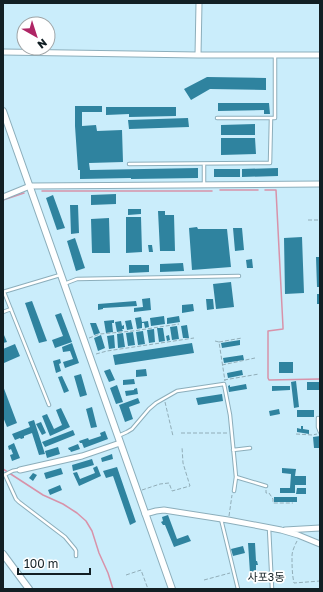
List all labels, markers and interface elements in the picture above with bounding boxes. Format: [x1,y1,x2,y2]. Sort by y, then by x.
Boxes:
north arrow [16,16,56,56]
text: N [35,36,50,52]
scale bar [18,550,90,576]
text: 100 m [24,556,58,571]
district label: 사포3동 [248,570,284,583]

